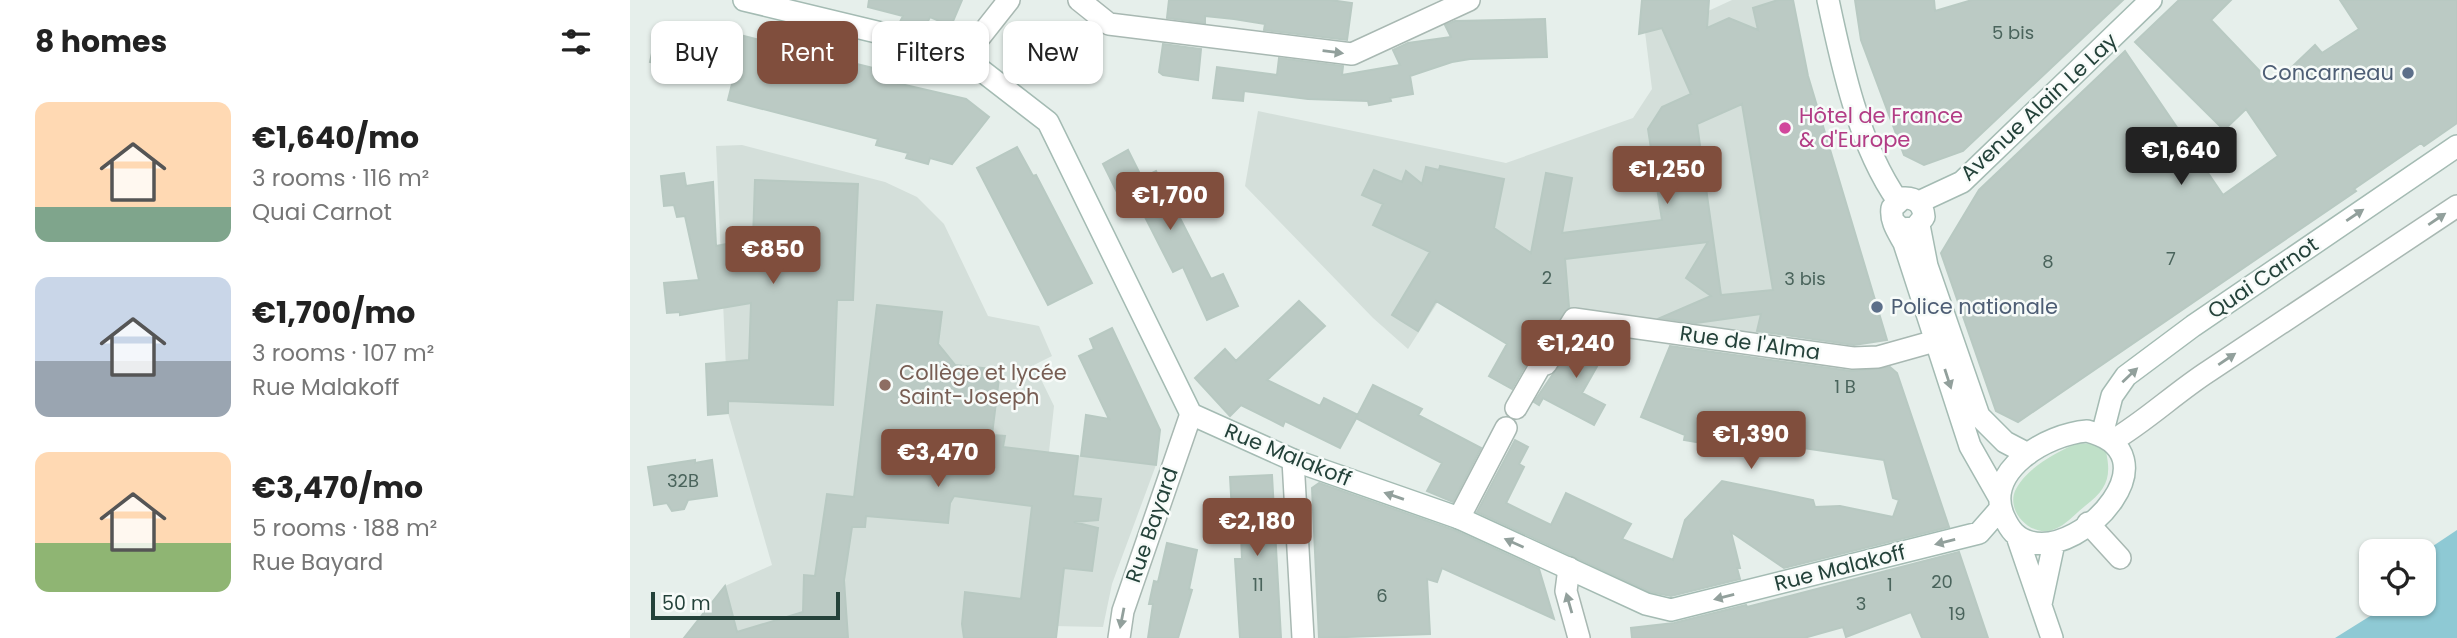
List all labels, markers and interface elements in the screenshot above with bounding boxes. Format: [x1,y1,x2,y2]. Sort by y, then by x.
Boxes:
text: 8 homes [35,20,167,63]
house number: 5 bis [1992,20,2034,45]
chip: Buy [651,21,743,84]
chip: Rent [757,21,858,84]
chip: Filters [872,21,989,84]
chip: New [1003,21,1103,84]
icon: filters [557,23,595,61]
street label: Avenue Alain Le Lay [1954,26,2124,187]
one-way arrow [1322,46,1344,57]
place label: Concarneau [2262,58,2394,87]
marker: Concarneau [2400,65,2416,81]
place label: Hôtel de France & d'Europe [1799,101,1963,154]
text: €1,640/mo [252,116,419,159]
marker: Hôtel de France & d'Europe [1777,120,1793,136]
pin: €1,640 [2124,128,2238,187]
icon: home [91,130,175,214]
text: €1,640 [2142,134,2220,166]
pin: €1,250 [1610,146,1724,206]
text: €1,250 [1629,153,1705,185]
text: 3 rooms · 116 m² [252,162,429,194]
pin: €1,700 [1113,173,1227,232]
text: €1,700 [1132,179,1208,211]
text: Quai Carnot [252,196,392,228]
one-way arrow [2345,209,2365,222]
one-way arrow [2428,212,2446,226]
pin: €850 [732,226,814,286]
street label: Quai Carnot [2202,230,2324,325]
text: €850 [741,233,805,265]
house number: 7 [2166,246,2176,271]
house number: 8 [2042,249,2054,274]
house number: 2 [1542,265,1552,290]
house number: 3 bis [1784,266,1826,291]
text: €1,700/mo [252,291,415,334]
place label: Police nationale [1891,292,2058,321]
marker: Police nationale [1869,299,1885,315]
icon: home [91,305,175,389]
street label: Rue de l'Alma [1678,318,1822,367]
pin: €1,240 [1519,320,1633,380]
text: €1,240 [1537,327,1615,359]
text: 3 rooms · 107 m² [252,337,434,369]
one-way arrow [2217,352,2237,365]
place label: Collège et lycée Saint-Joseph [899,358,1067,411]
one-way arrow [2121,367,2138,383]
one-way arrow [1944,369,1954,390]
text: Rue Malakoff [252,371,399,403]
house number: 1 B [1834,374,1856,399]
marker: Collège et lycée Saint-Joseph [877,377,893,393]
pin: €1,390 [1694,412,1808,471]
street label: Rue Malakoff [1220,416,1356,493]
text: €1,390 [1713,418,1789,450]
pin: €3,470 [881,430,995,489]
text: €3,470 [897,436,979,468]
street label: Rue Bayard [1118,463,1185,586]
text: €3,470/mo [252,466,423,509]
house number: 32B [667,468,699,493]
icon: home [91,480,175,564]
one-way arrow [1384,490,1405,501]
pin: €2,180 [1200,498,1314,558]
text: €2,180 [1219,505,1295,537]
text: 5 rooms · 188 m² [252,512,437,544]
one-way arrow [1504,537,1524,549]
street label: Rue Malakoff [1771,537,1909,598]
one-way arrow [1933,537,1955,548]
map controls [2359,539,2436,616]
button: locate [2359,539,2436,616]
text: Rue Bayard [252,546,383,578]
house number: 20 [1931,569,1953,594]
house number: 11 [1252,572,1264,597]
house number: 1 [1887,572,1893,597]
house number: 6 [1376,583,1388,608]
scale bar [651,589,840,621]
text: 50 m [662,590,711,617]
house number: 3 [1856,591,1866,616]
one-way arrow [1564,592,1574,613]
one-way arrow [1713,592,1735,603]
house number: 19 [1948,601,1966,626]
one-way arrow [1117,607,1128,629]

